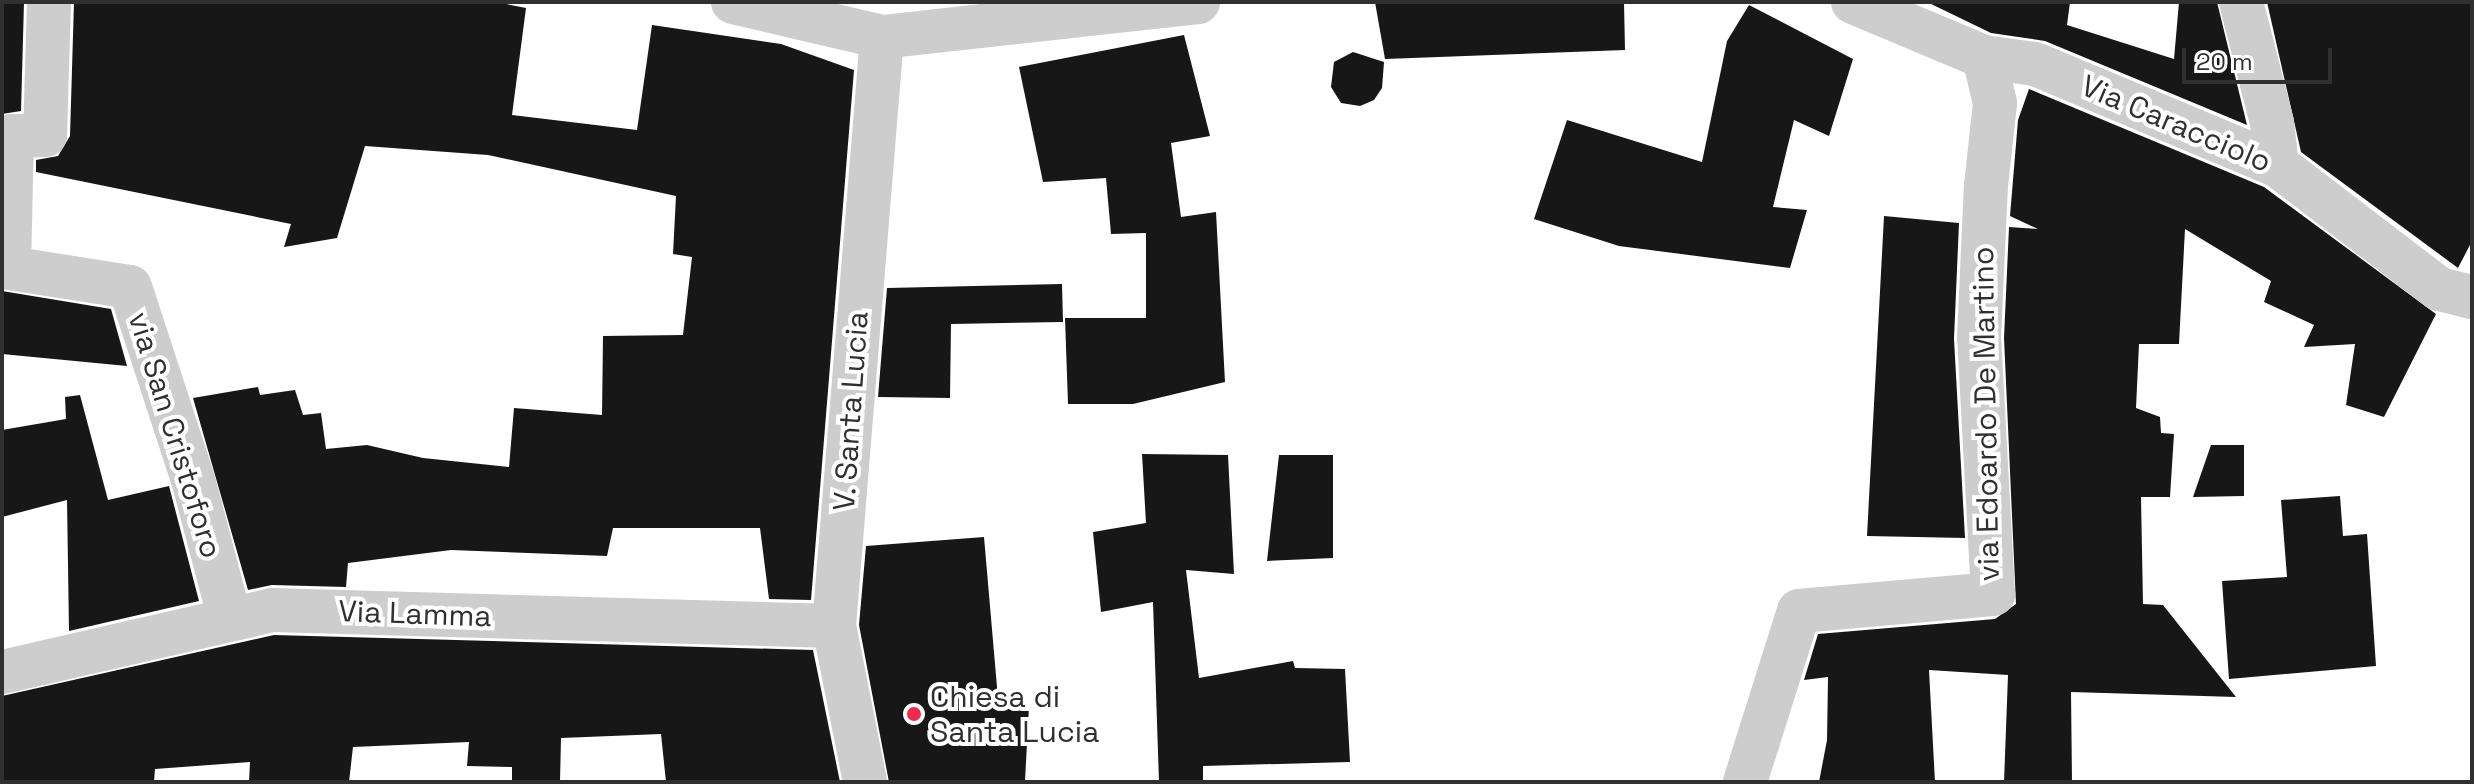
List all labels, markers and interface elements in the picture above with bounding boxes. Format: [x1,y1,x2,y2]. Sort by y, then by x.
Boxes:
scale bar [2186,32,2336,82]
text: 20 m [2196,46,2253,77]
street label: Via Caracciolo [2076,68,2276,180]
street label: via Edoardo De Martino [1965,246,2007,582]
street label: via San Cristoforo [120,308,230,562]
street label: V. Santa Lucia [826,309,876,513]
street label: Via Lamma [338,593,492,635]
place label: Chiesa di Santa Lucia [930,679,1099,750]
marker: Chiesa di Santa Lucia [905,705,923,723]

